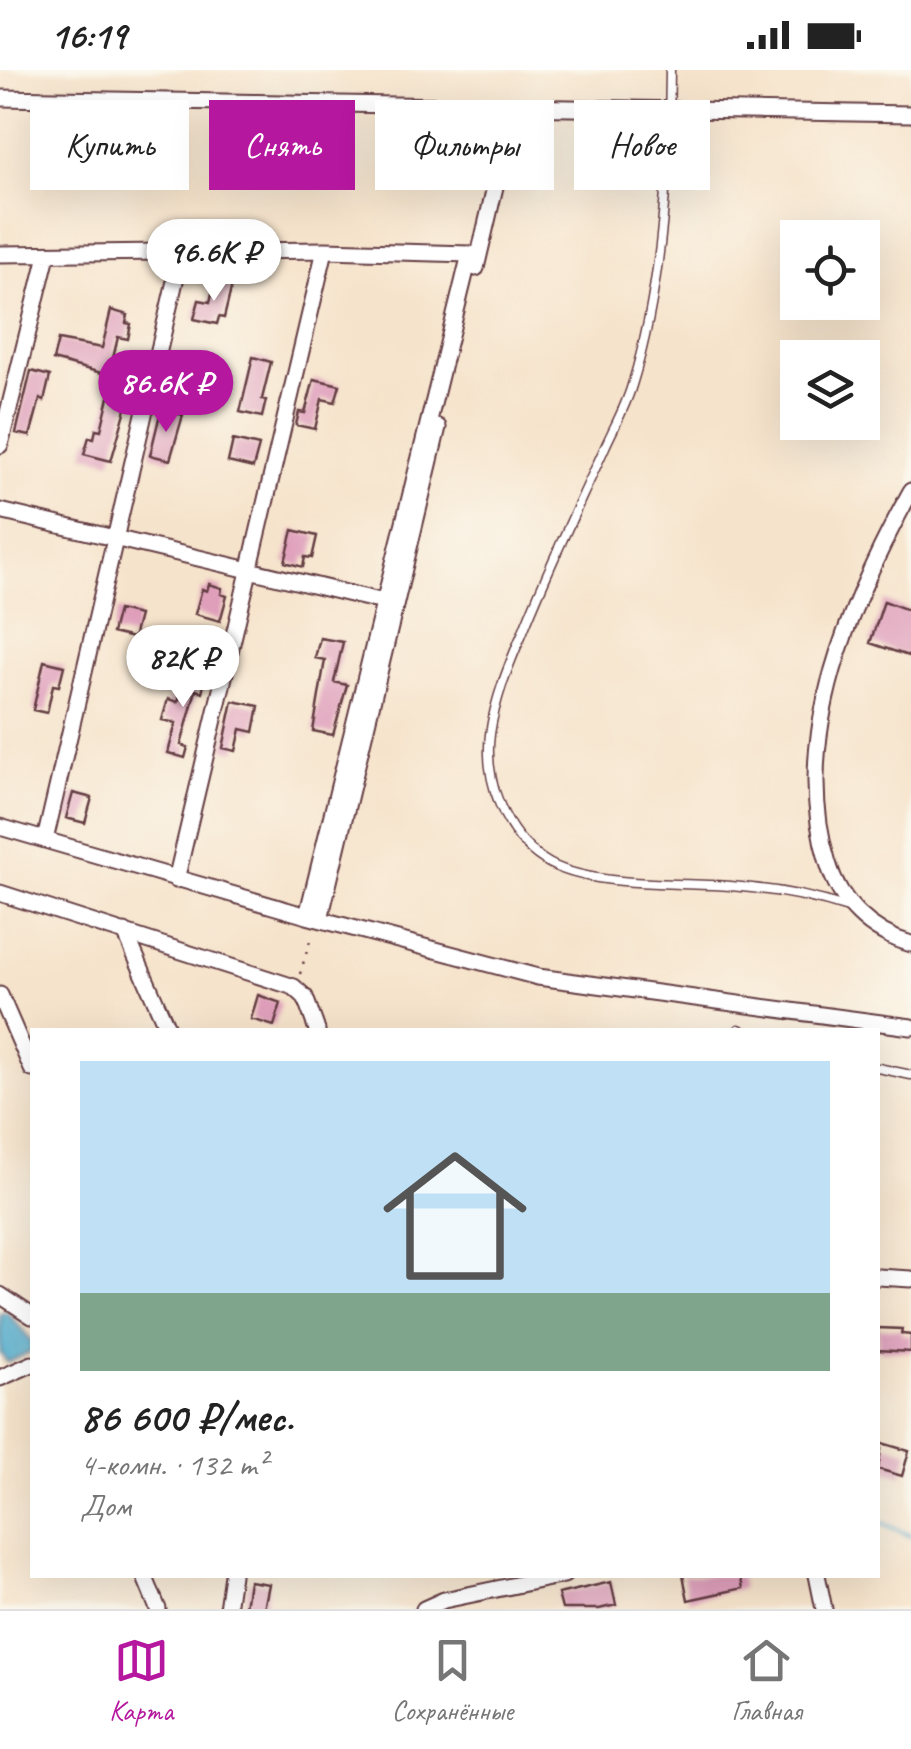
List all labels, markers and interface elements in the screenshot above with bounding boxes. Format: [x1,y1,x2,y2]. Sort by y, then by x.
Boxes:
text: 16:19 [50,12,126,59]
chip: Купить [30,100,189,190]
chip: Снять [209,100,355,190]
chip: Фильтры [375,100,554,190]
chip: Новое [574,100,710,190]
pin: 96.6K ₽ [122,219,306,304]
map controls [780,220,880,440]
button: locate [780,220,880,320]
text: 96.6K ₽ [168,231,260,272]
button: layers [780,340,880,440]
pin: 86.6K ₽ [74,350,258,435]
text: 86.6K ₽ [120,362,212,403]
pin: 82K ₽ [113,625,253,710]
text: 82K ₽ [148,637,218,678]
icon: home [365,1126,545,1306]
text: 86 600 ₽/мес. [80,1391,293,1444]
text: 4-комн. · 132 m² [80,1444,267,1485]
text: Дом [80,1485,131,1526]
tab: Карта [109,1633,173,1728]
tab: Сохранённые [392,1633,513,1728]
tab: Главная [732,1633,802,1728]

